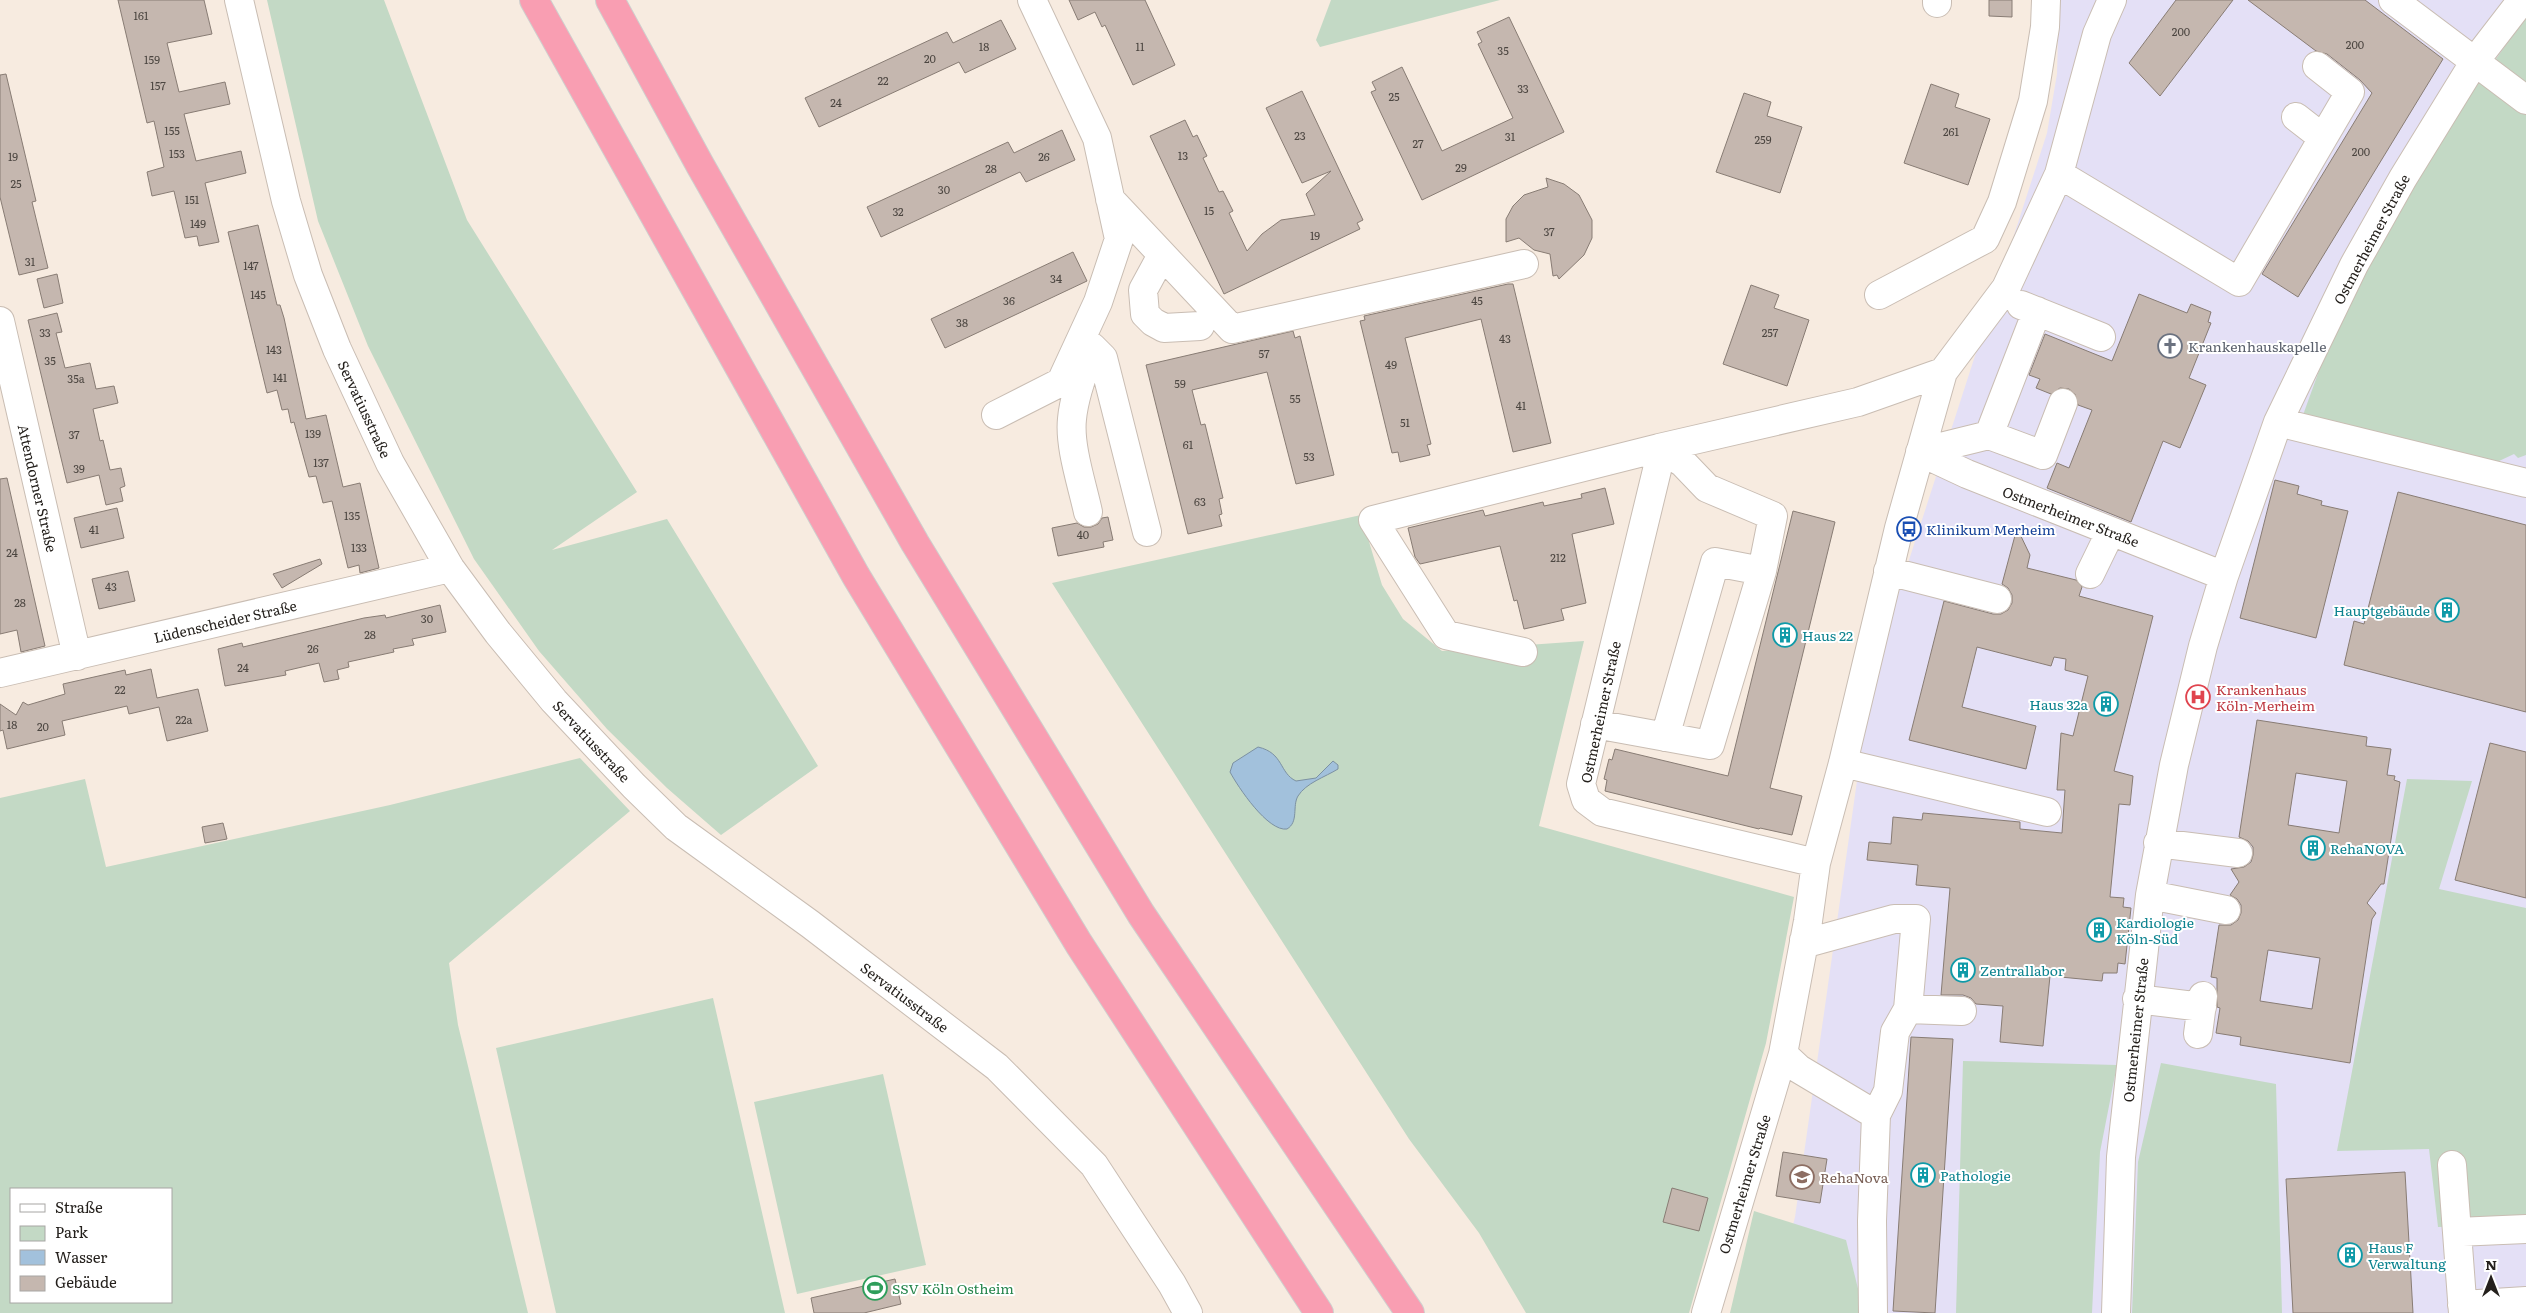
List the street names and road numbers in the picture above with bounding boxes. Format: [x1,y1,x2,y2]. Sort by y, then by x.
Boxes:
street label: Ostmerheimer Straße [2328,170,2414,308]
street label: Servatiusstraße [334,357,396,461]
street label: Attendorner Straße [14,422,62,554]
street label: Ostmerheimer Straße [2000,481,2142,551]
street label: Lüdenscheider Straße [152,595,298,647]
street label: Ostmerheimer Straße [1575,639,1625,785]
street label: Servatiusstraße [549,696,635,786]
street label: Servatiusstraße [857,957,953,1037]
street label: Ostmerheimer Straße [2117,957,2153,1103]
street label: Ostmerheimer Straße [1713,1112,1775,1256]

